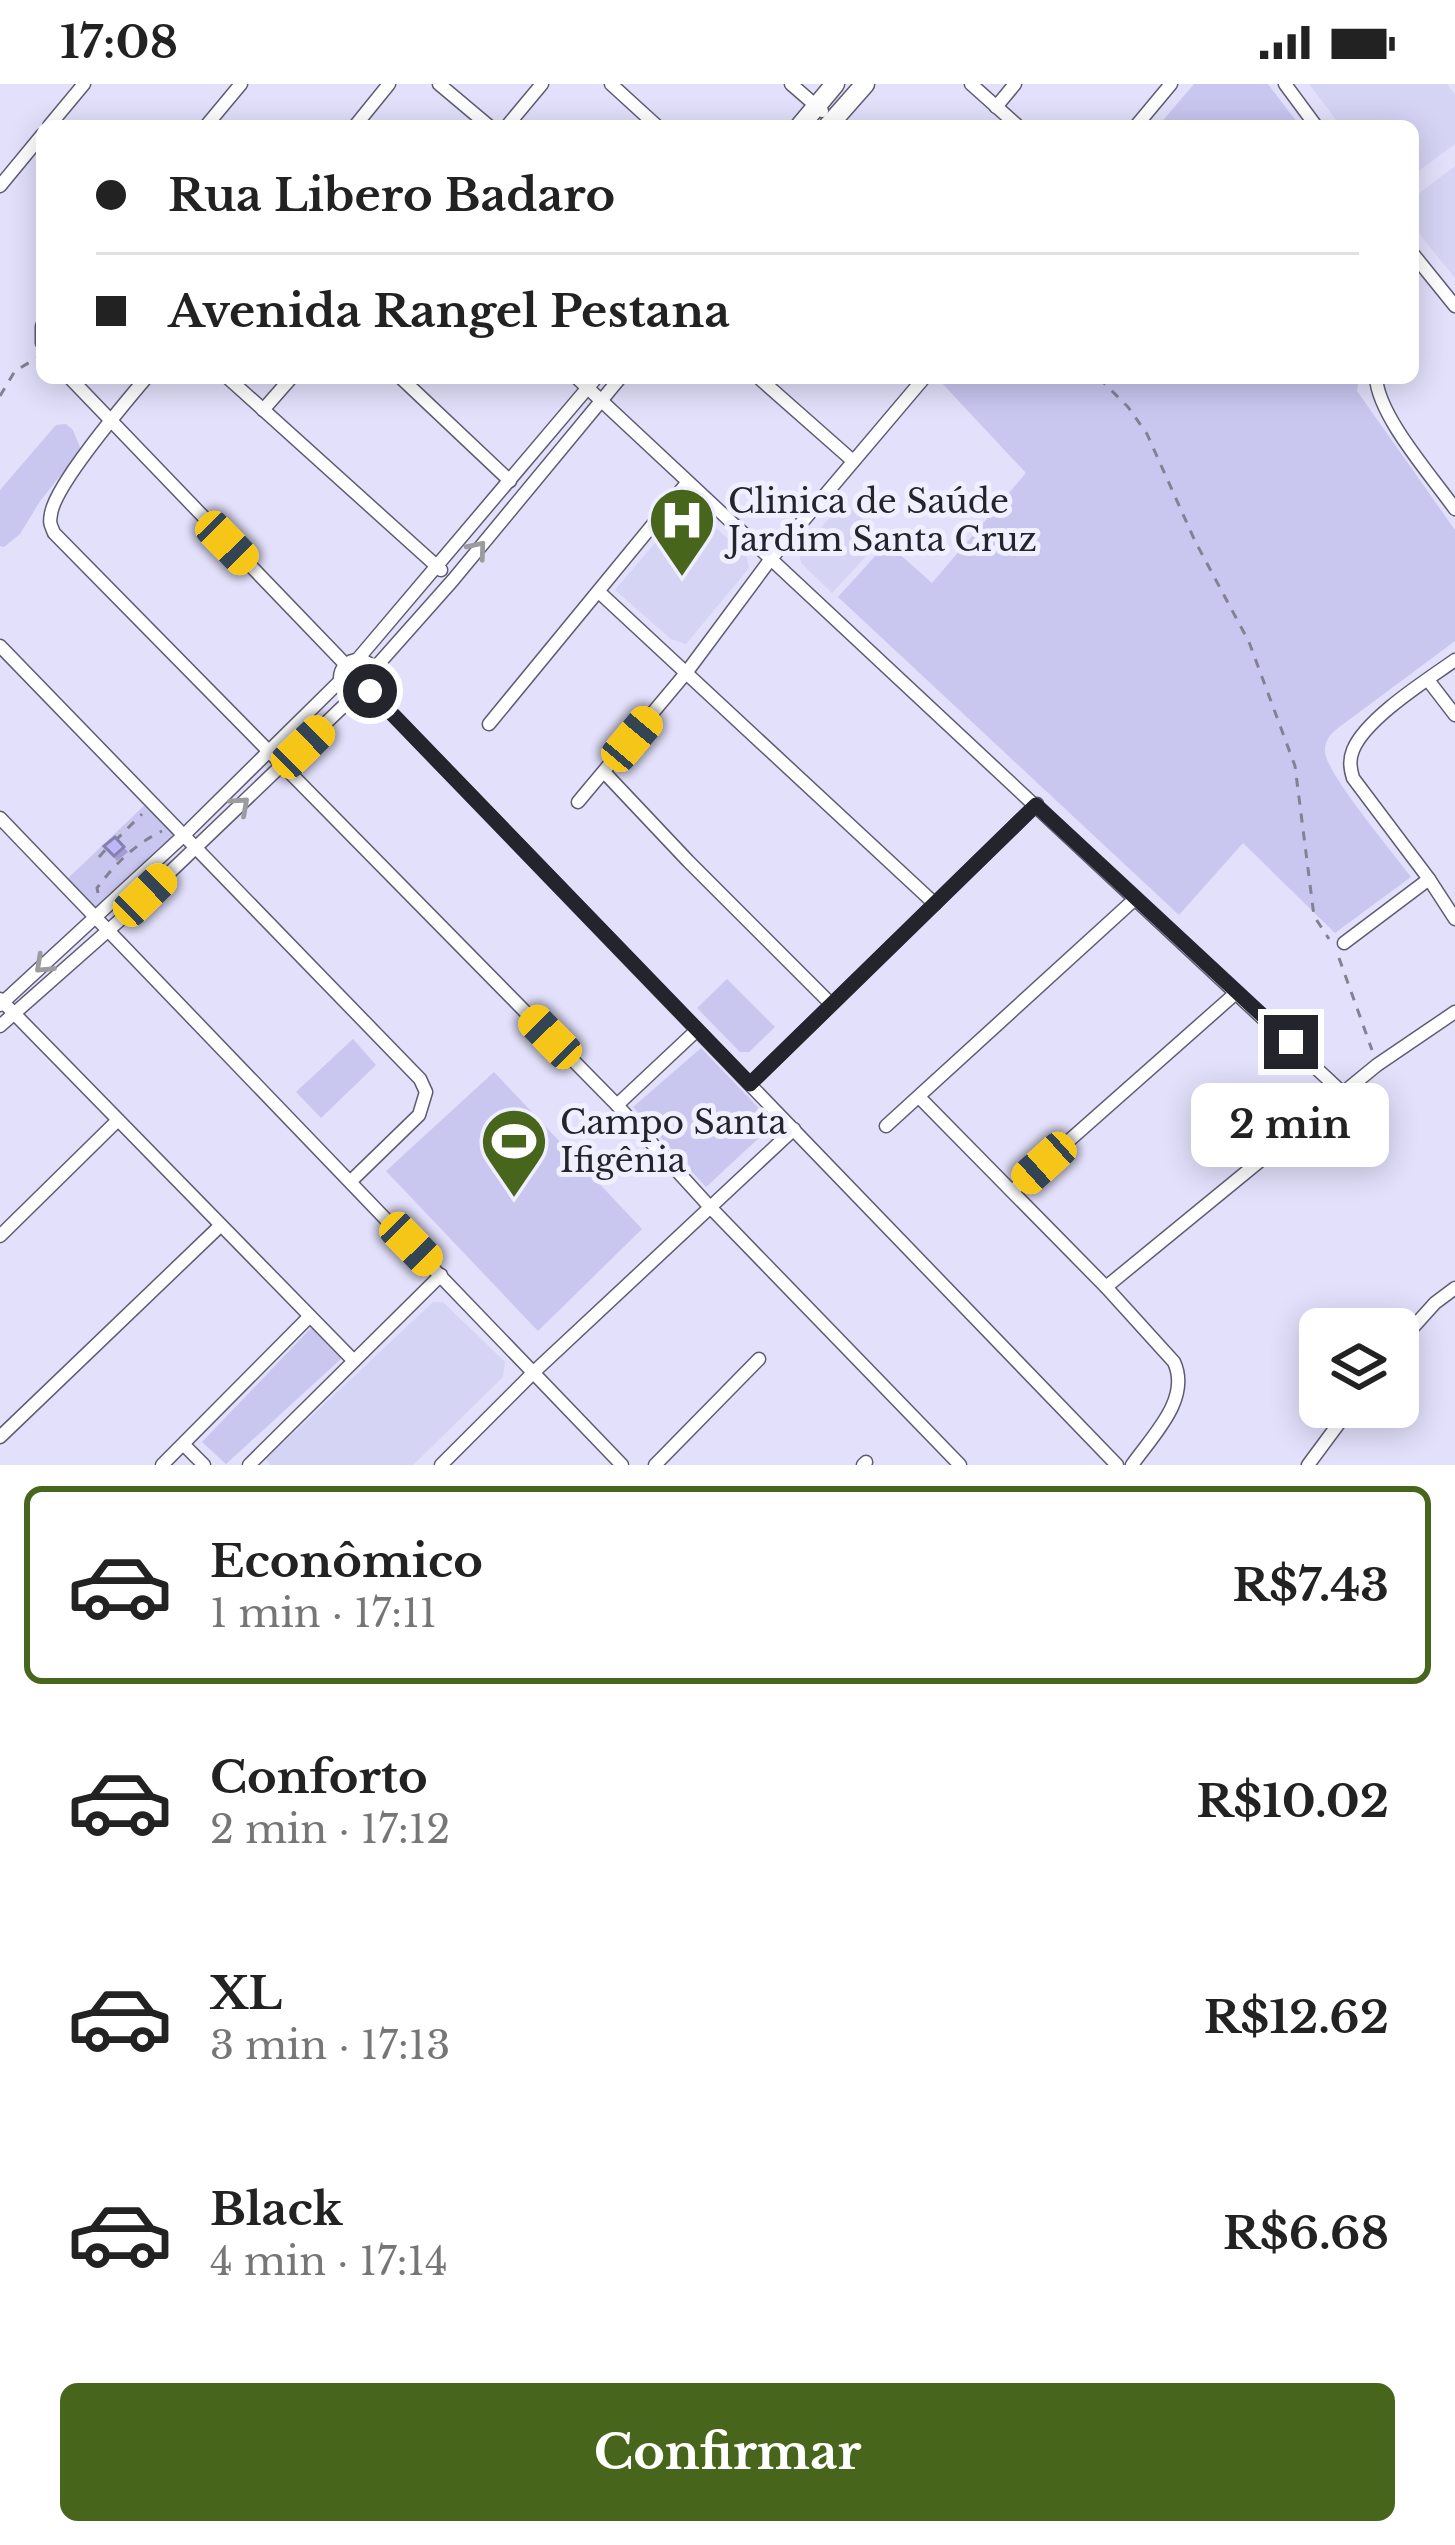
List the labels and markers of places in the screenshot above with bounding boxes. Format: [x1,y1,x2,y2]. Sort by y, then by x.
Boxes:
place label: Clinica de Saúde Jardim Santa Cruz [724,481,1037,560]
hospital icon: Clinica de Saúde Jardim Santa Cruz [647,485,717,579]
place label: Campo Santa Ifigênia [560,1102,787,1181]
sports icon: Campo Santa Ifigênia [479,1106,549,1200]

